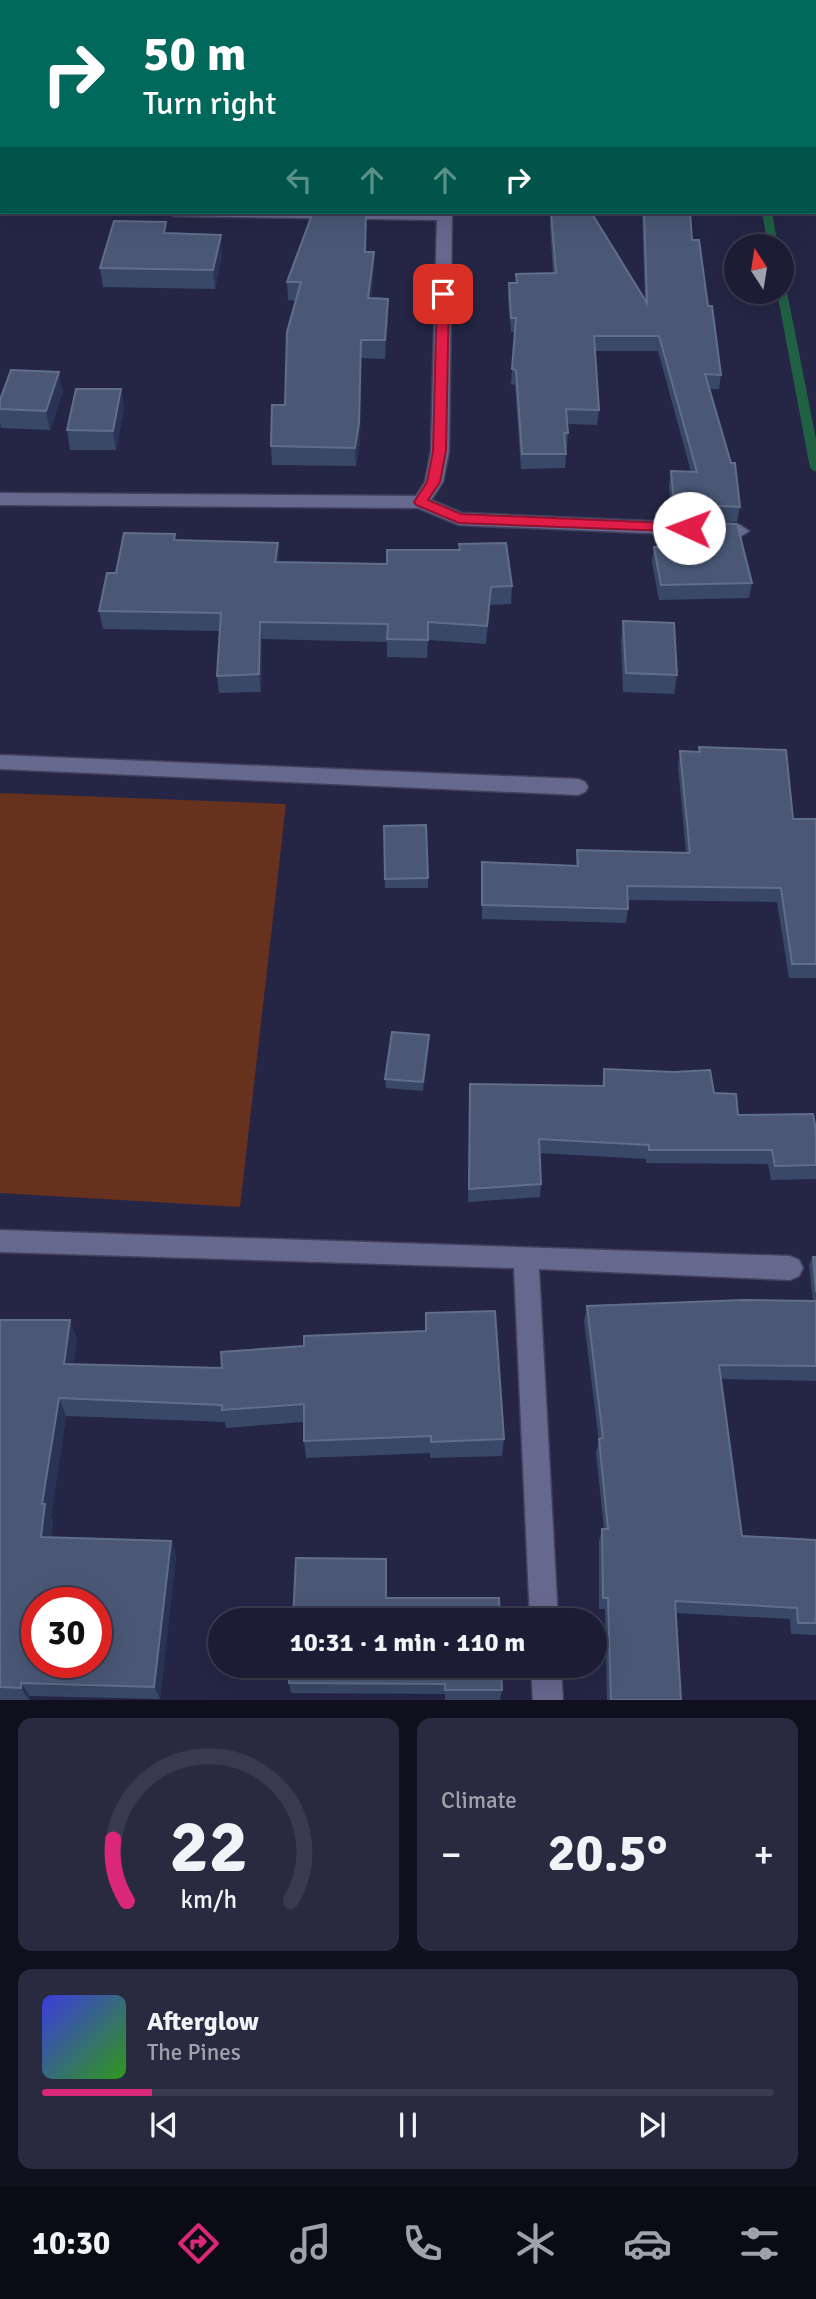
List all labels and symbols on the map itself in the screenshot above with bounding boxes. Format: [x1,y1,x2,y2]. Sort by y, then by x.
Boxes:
north arrow [724,234,794,304]
pin [413,264,473,324]
position arrow [652,491,726,565]
speed limit sign: 30 [21,1587,112,1678]

